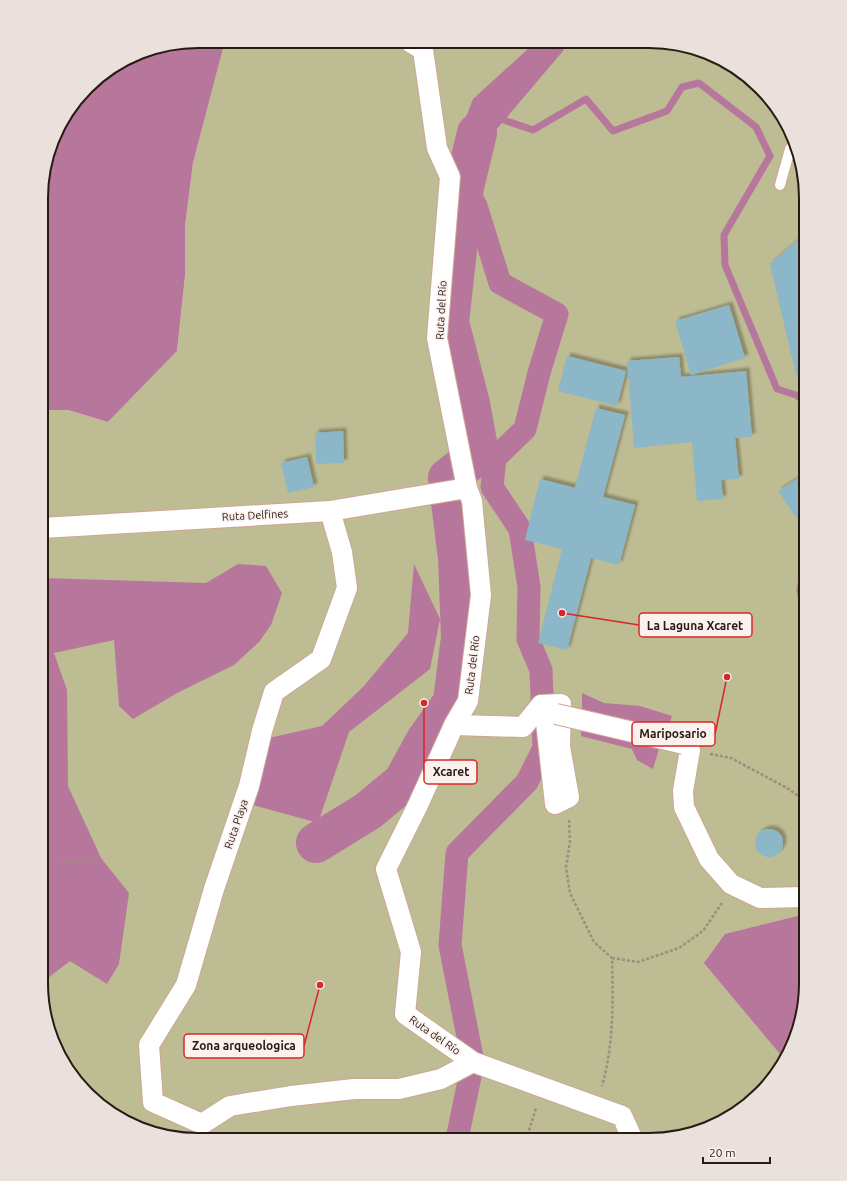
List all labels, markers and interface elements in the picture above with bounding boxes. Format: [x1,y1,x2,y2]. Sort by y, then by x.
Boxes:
street label: Ruta del Río [433,280,449,340]
street label: Ruta Delfines [222,507,289,523]
callout: La Laguna Xcaret [639,613,752,637]
text: La Laguna Xcaret [647,619,743,632]
street label: Ruta del Río [462,635,482,695]
callout: Mariposario [632,722,715,746]
text: Mariposario [639,727,707,740]
callout: Xcaret [424,760,477,784]
text: Xcaret [433,765,469,778]
street label: Ruta Playa [222,798,250,850]
street label: Ruta del Río [407,1013,463,1057]
callout: Zona arqueologica [184,1034,304,1058]
text: Zona arqueologica [192,1039,296,1052]
scale bar [703,1139,770,1165]
text: 20 m [709,1146,736,1159]

